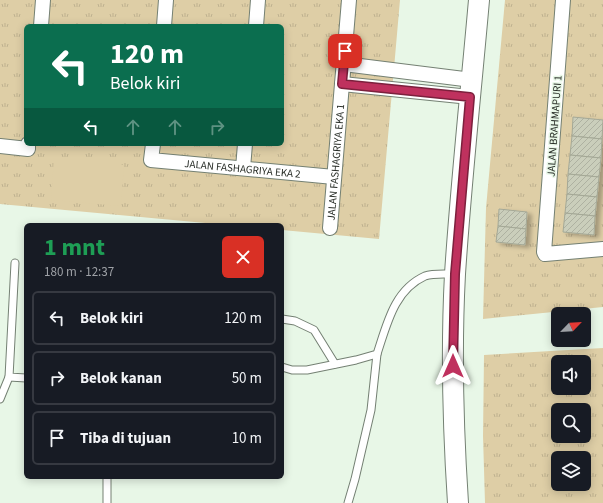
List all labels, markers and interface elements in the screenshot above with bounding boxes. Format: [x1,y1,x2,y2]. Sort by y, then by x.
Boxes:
text: 120 m [110,34,184,74]
pin [328,34,362,68]
icon: left [44,40,96,92]
icon: arrive [334,40,356,62]
text: Belok kiri [110,71,180,96]
street label: JALAN BRAHMAPURI 1 [543,75,566,177]
street label: JALAN FASHAGRIYA EKA 1 [324,103,348,221]
icon: left [80,116,102,138]
icon: ahead [122,116,144,138]
icon: ahead [164,116,186,138]
icon: right [206,116,228,138]
street label: JALAN FASHAGRIYA EKA 2 [184,156,301,182]
text: 1 mnt [44,230,105,265]
button: close [222,236,264,278]
text: 180 m · 12:37 [44,263,114,281]
icon: left [46,307,68,329]
north arrow [551,307,591,347]
map controls [551,307,591,491]
text: Belok kiri [80,308,143,329]
text: 120 m [224,308,262,329]
position arrow [432,345,474,387]
button: sound [551,355,591,395]
icon: right [46,367,68,389]
text: Belok kanan [80,368,162,389]
text: 50 m [232,368,262,389]
button: search [551,403,591,443]
icon: arrive [46,427,68,449]
text: Tiba di tujuan [80,428,171,449]
text: 10 m [232,428,262,449]
button: layers [551,451,591,491]

